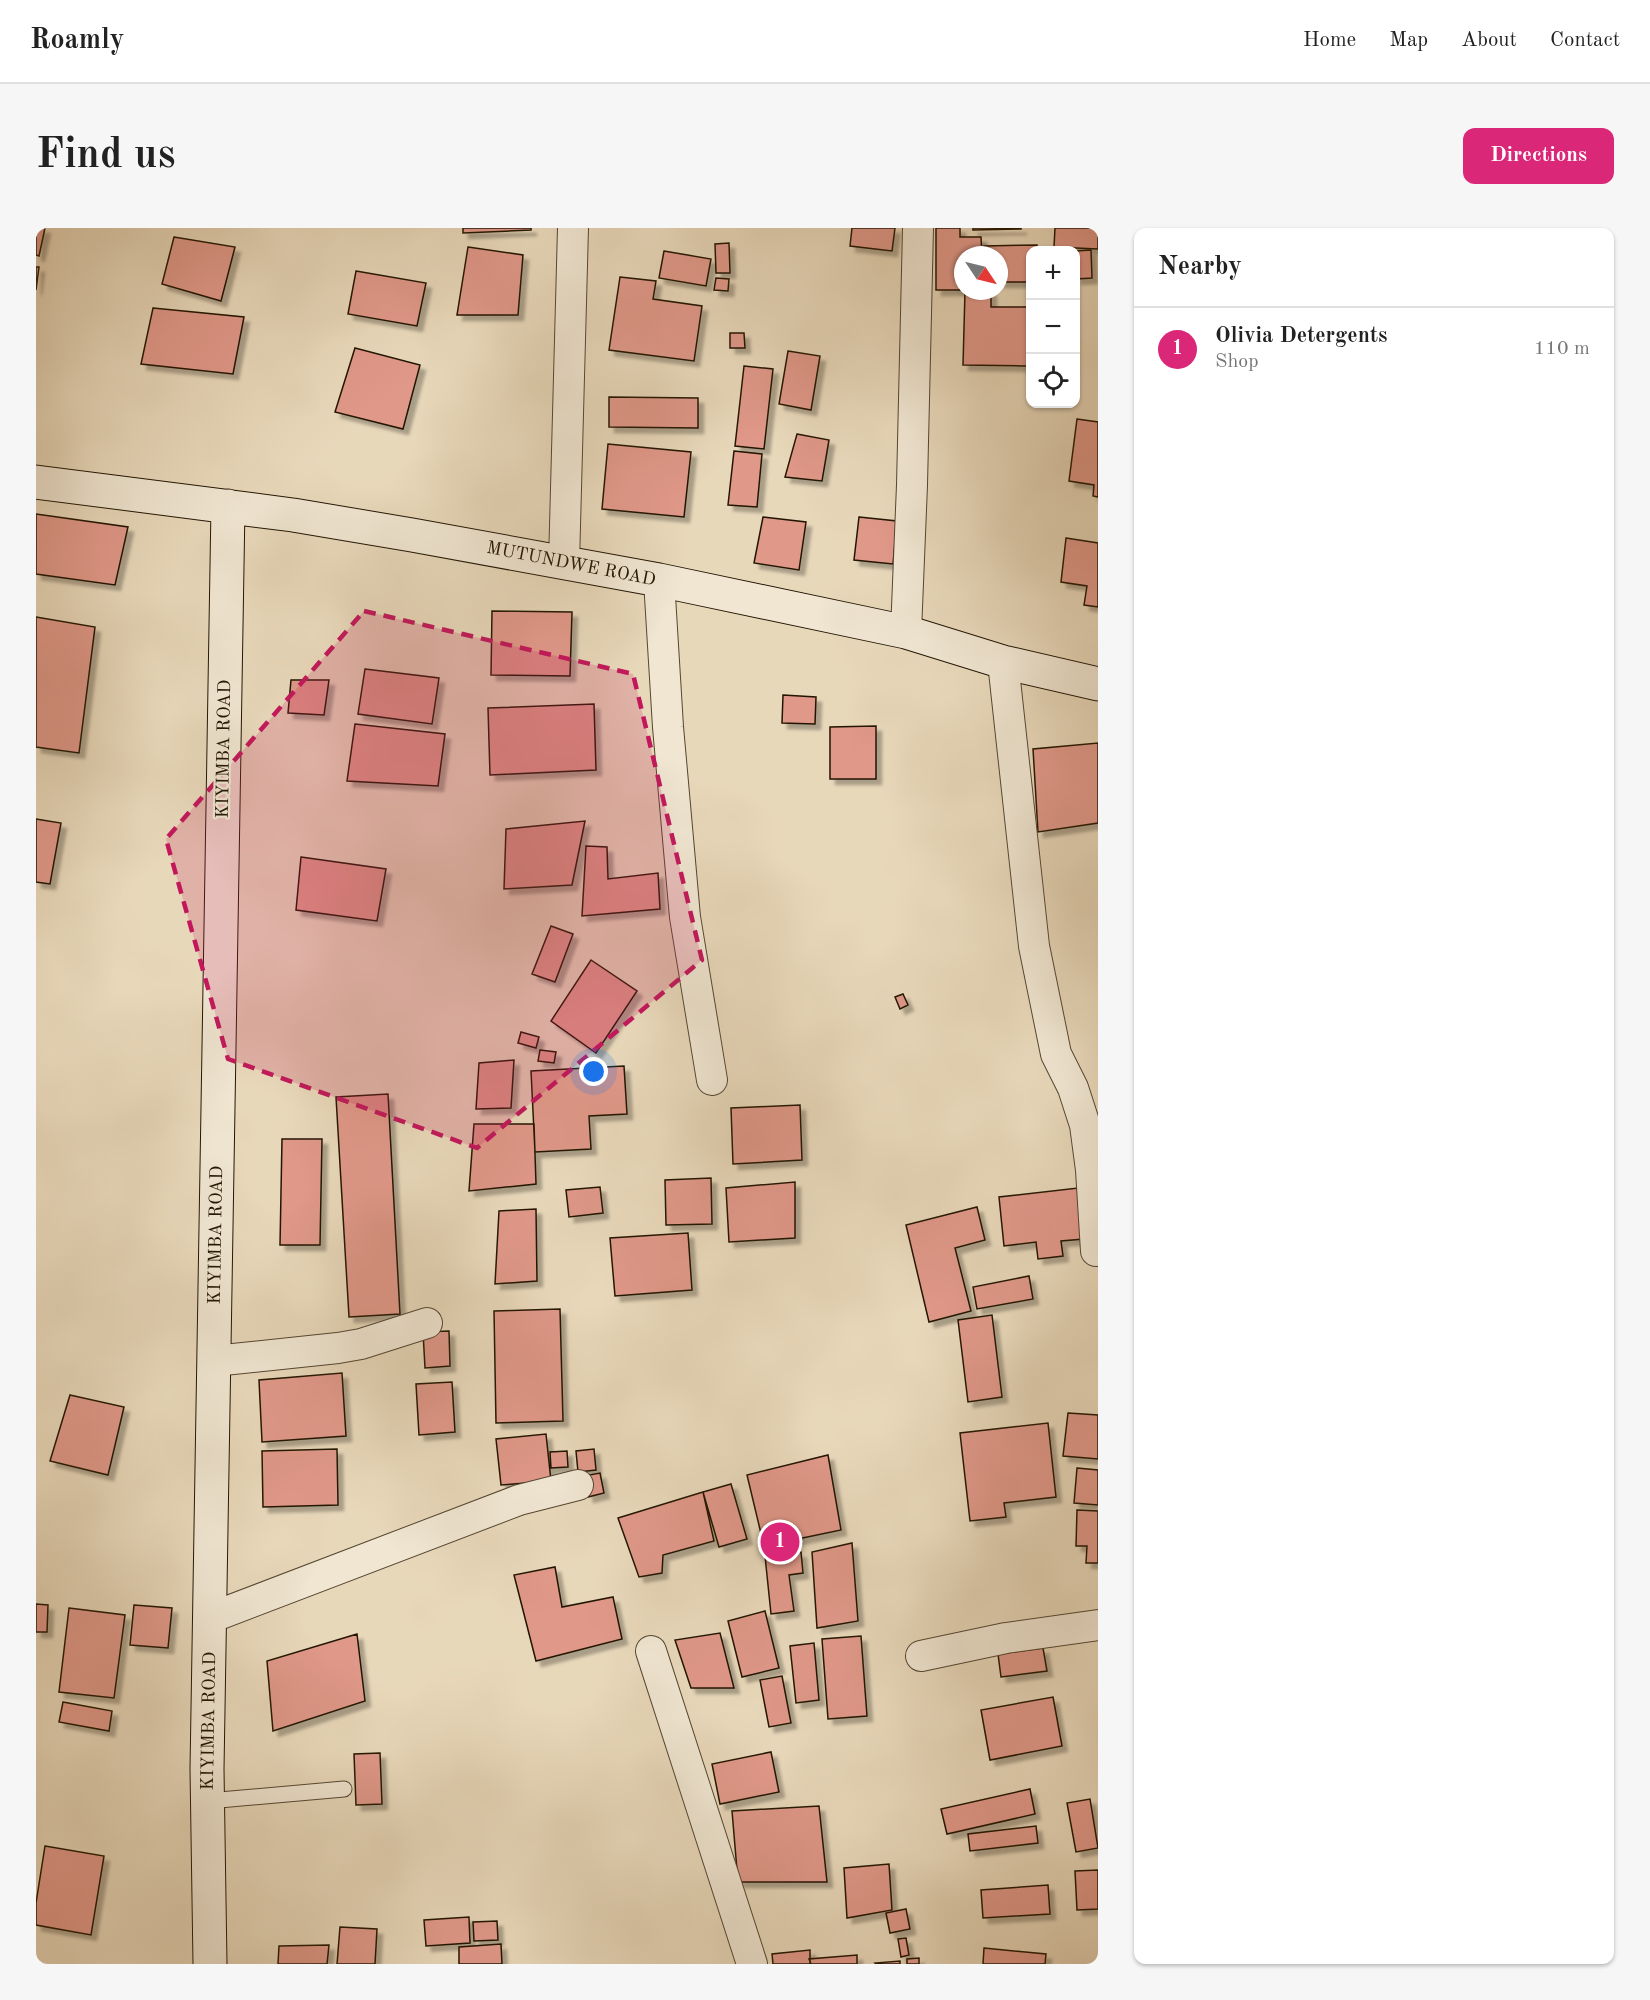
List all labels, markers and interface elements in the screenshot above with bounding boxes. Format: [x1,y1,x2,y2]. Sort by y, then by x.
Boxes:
text: Roamly [30,27,124,55]
text: Home [1303,30,1356,51]
text: Map [1389,30,1428,51]
text: About [1461,30,1517,51]
text: Contact [1550,30,1620,51]
button: Directions [1463,128,1614,184]
text: Find us [36,135,175,177]
north arrow [954,246,1008,300]
map controls [1026,246,1080,408]
button: + [1026,246,1080,300]
text: Nearby [1158,254,1242,280]
button: − [1026,300,1080,354]
text: Olivia Detergents [1215,325,1387,347]
text: 1 [1172,339,1183,359]
text: 110 m [1534,339,1590,359]
text: Shop [1215,352,1259,372]
button: locate [1026,354,1080,408]
street label: MUTUNDWE ROAD [485,539,657,589]
street label: KIYIMBA ROAD [214,680,234,818]
your location [579,1057,608,1086]
street label: KIYIMBA ROAD [206,1166,226,1304]
pin: 1 [760,1520,800,1564]
street label: KIYIMBA ROAD [199,1652,219,1790]

